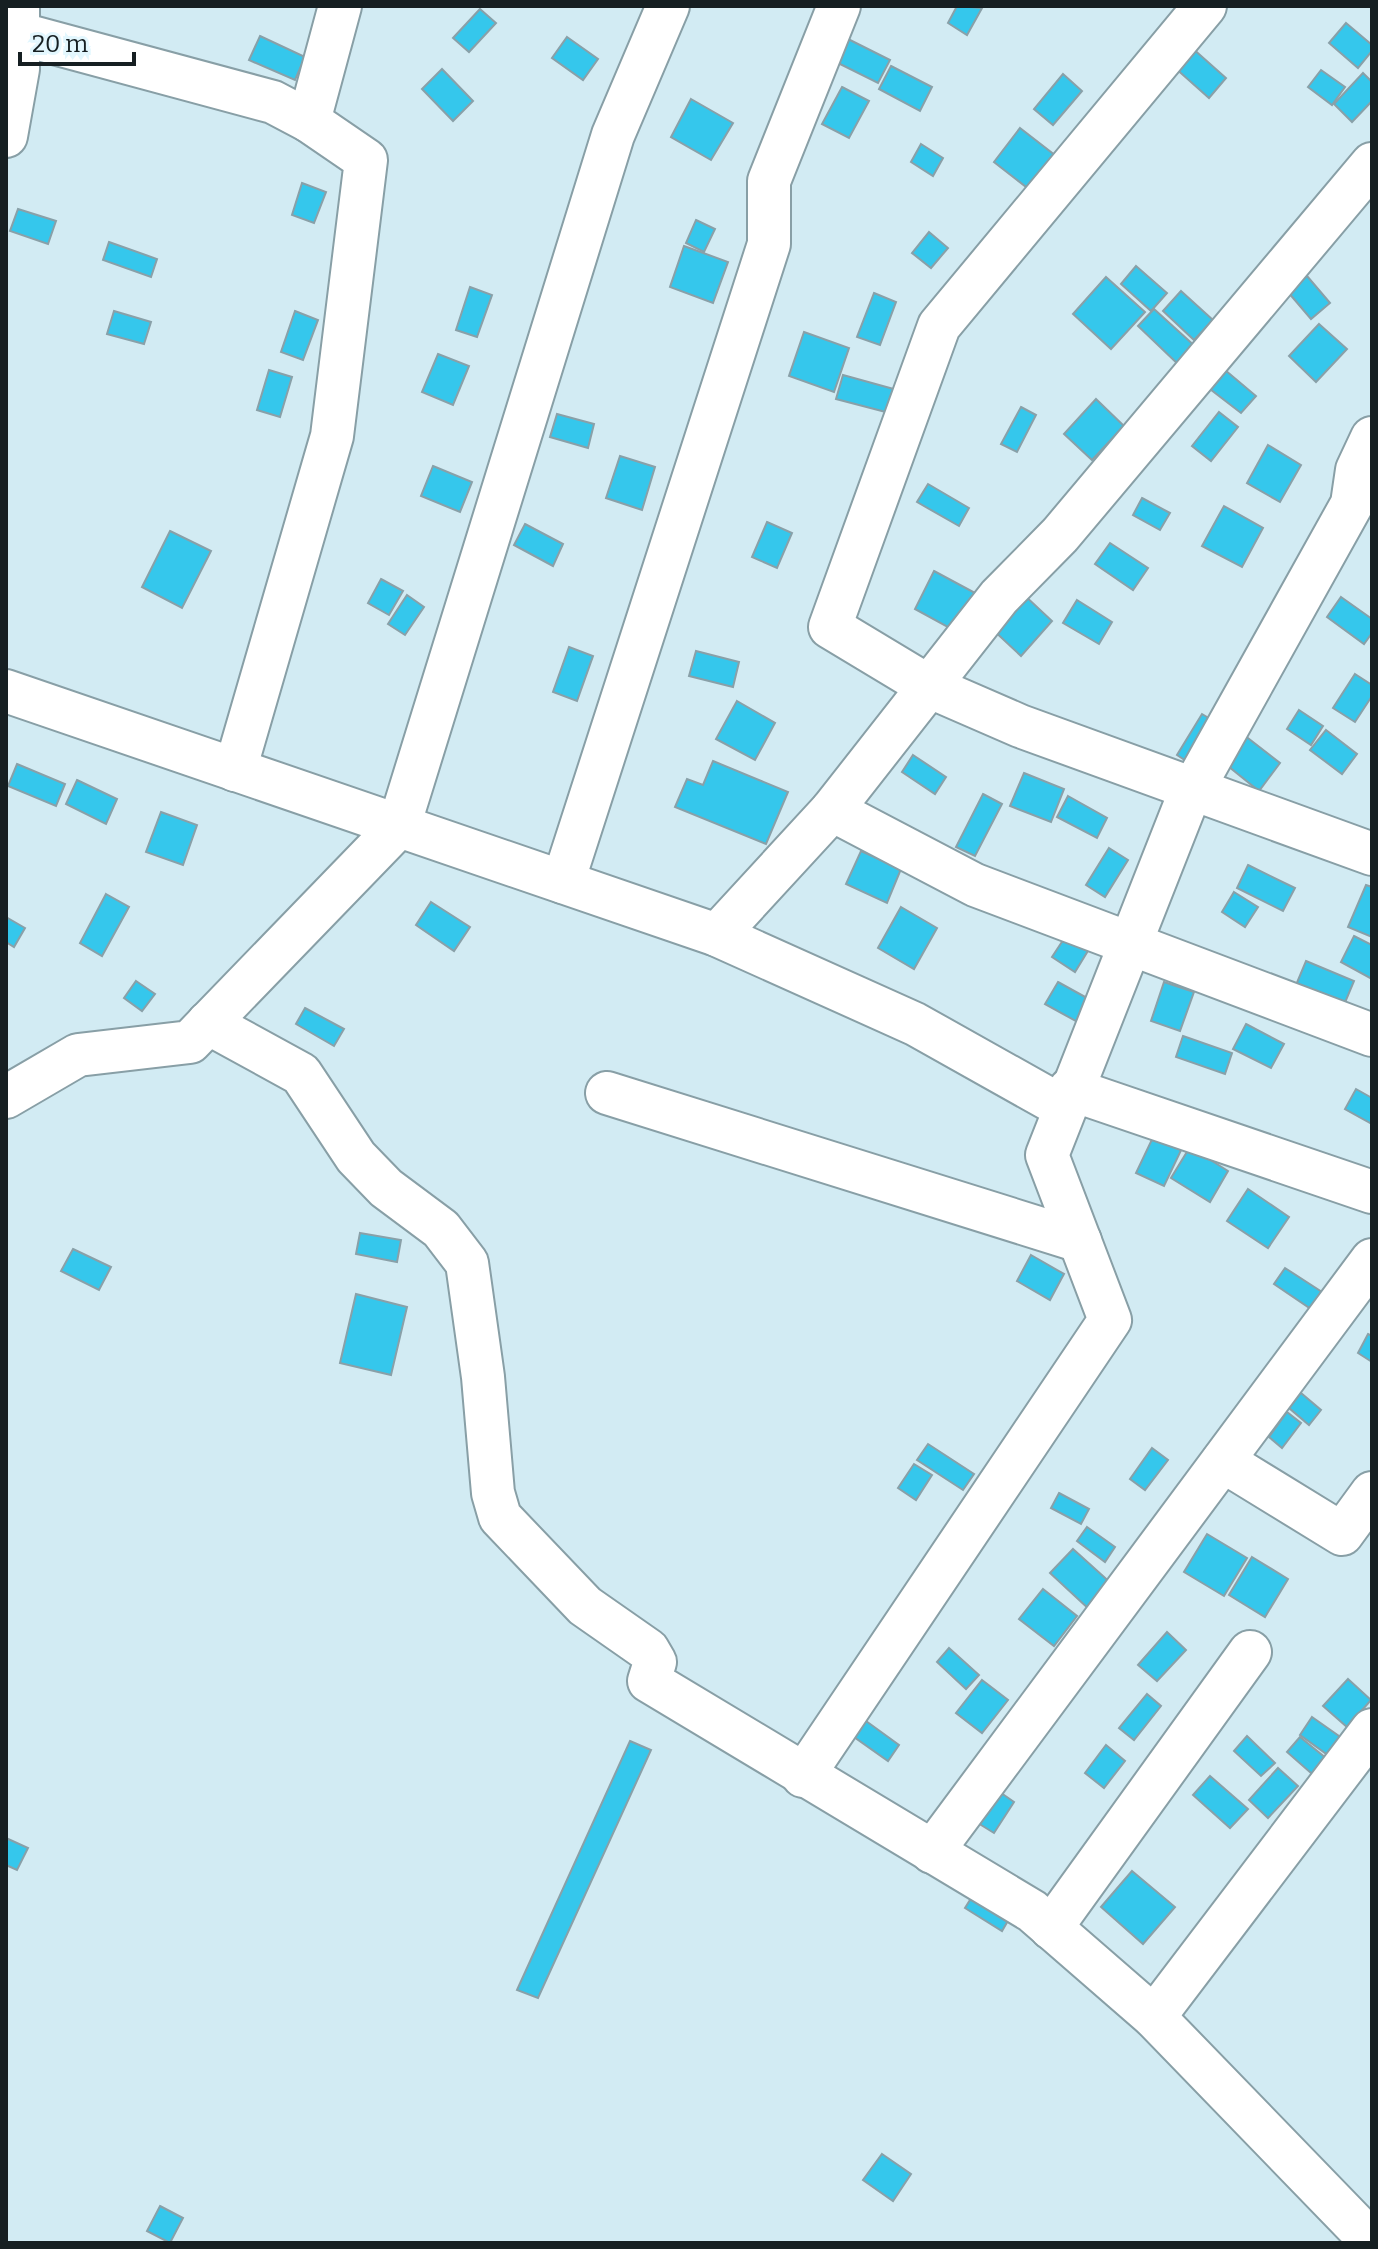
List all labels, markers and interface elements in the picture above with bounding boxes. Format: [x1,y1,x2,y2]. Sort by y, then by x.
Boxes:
scale bar [20,16,134,66]
text: 20 m [32,30,88,58]

